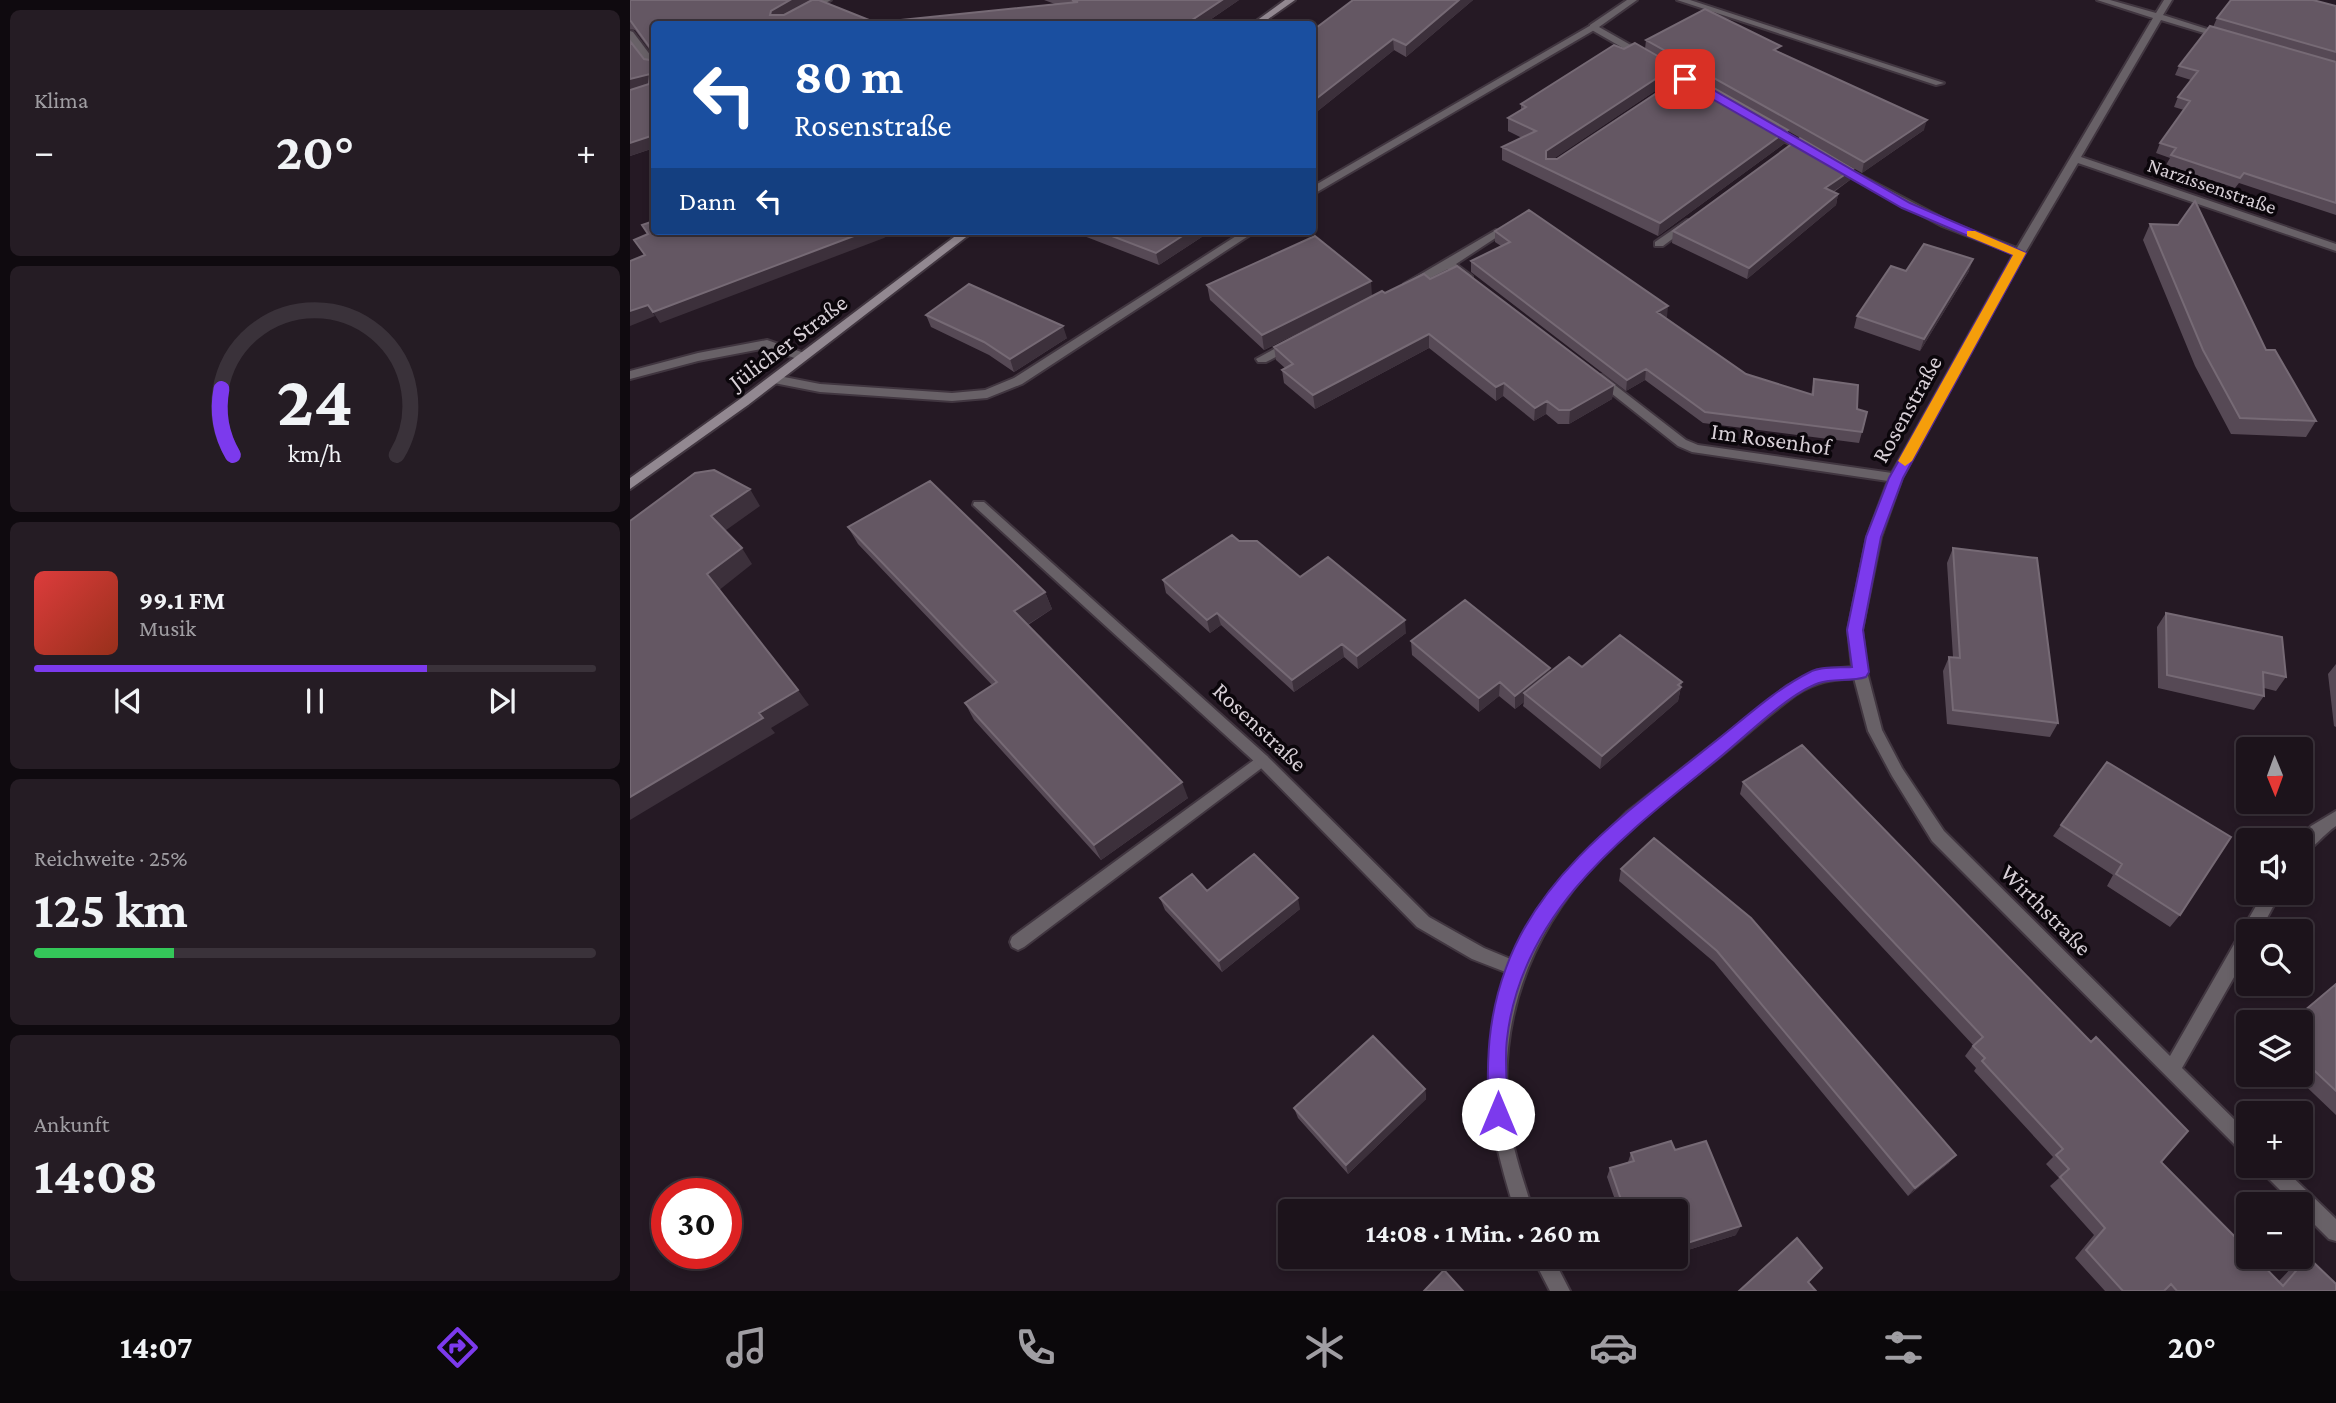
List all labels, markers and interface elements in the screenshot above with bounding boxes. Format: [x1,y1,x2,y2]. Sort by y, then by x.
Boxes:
icon: left [679,49,770,140]
text: 80 m [794,49,903,104]
pin [1655,49,1715,109]
icon: arrive [1666,60,1704,98]
text: Klima [34,87,88,113]
text: Rosenstraße [794,107,952,143]
text: 20° [276,122,354,180]
text: − [34,130,54,172]
text: + [576,130,596,172]
street label: Narzissenstraße [2144,153,2280,219]
icon: left [750,182,788,220]
text: Dann [679,187,736,216]
street label: Jülicher Straße [722,288,852,396]
street label: Rosenstraße [1866,351,1947,467]
text: 24 [277,361,353,442]
street label: Im Rosenhof [1709,417,1835,461]
text: km/h [288,440,342,467]
text: 99.1 FM [139,586,225,615]
text: Musik [139,615,196,641]
street label: Rosenstraße [1208,676,1313,777]
icon: previous [109,682,147,720]
icon: pause [296,682,334,720]
icon: next [483,682,521,720]
north arrow [2236,737,2314,814]
map controls [2236,737,2313,1269]
button: sound [2236,828,2313,905]
text: Reichweite · 25% [34,845,187,871]
street label: Wirthstraße [1995,858,2098,961]
text: 125 km [34,880,188,938]
button: search [2236,919,2313,996]
button: layers [2236,1010,2313,1087]
position arrow [1461,1077,1535,1151]
button: + [2236,1101,2313,1178]
text: Ankunft [34,1111,109,1137]
text: 14:08 [34,1146,158,1204]
speed limit sign: 30 [651,1178,742,1269]
button: − [2236,1192,2313,1269]
text: 14:08 · 1 Min. · 260 m [1366,1219,1600,1248]
icon: directions [433,1323,482,1372]
icon: music [722,1323,771,1372]
icon: phone [1011,1323,1060,1372]
icon: climate [1300,1323,1349,1372]
icon: car [1589,1323,1638,1372]
icon: filters [1879,1323,1928,1372]
text: 14:07 [120,1329,192,1365]
text: 20° [2168,1329,2216,1365]

